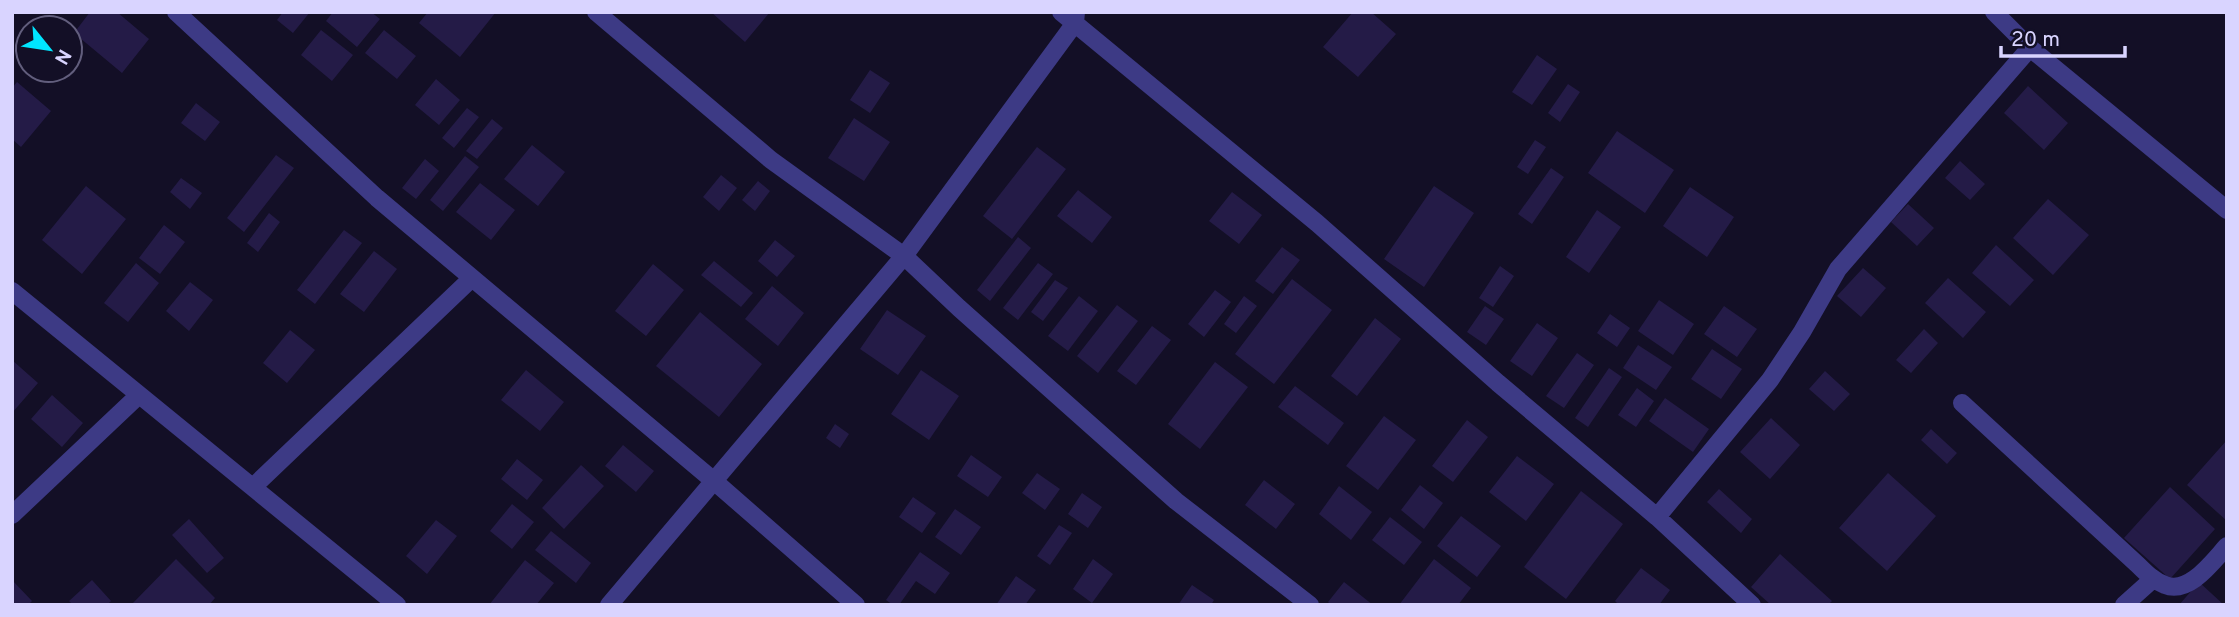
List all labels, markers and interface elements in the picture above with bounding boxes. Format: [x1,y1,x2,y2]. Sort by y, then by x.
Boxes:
north arrow [14,14,84,84]
scale bar [2001,14,2125,58]
text: 20 m [2011,27,2060,54]
text: N [48,45,76,68]

